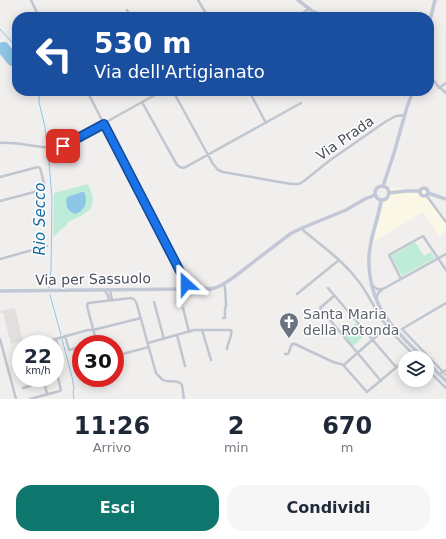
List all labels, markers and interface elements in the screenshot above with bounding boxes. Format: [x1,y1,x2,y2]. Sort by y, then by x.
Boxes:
text: 530 m [94,27,191,60]
icon: left [28,28,80,80]
text: Via dell'Artigianato [94,61,265,82]
street label: Via Prada [313,112,377,164]
pin [46,129,80,163]
icon: arrive [52,135,74,157]
water label: Rio Secco [31,183,49,255]
position arrow [165,263,207,305]
street label: Via per Sassuolo [35,270,151,288]
place label: Santa Maria della Rotonda [303,306,399,338]
church icon: Santa Maria della Rotonda [278,311,300,339]
speed limit sign: 30 [72,335,124,387]
text: 22 [24,344,52,368]
map controls [398,351,434,387]
button: layers [398,351,434,387]
text: km/h [25,365,51,376]
text: 11:26 [74,412,150,440]
text: 2 [228,412,244,440]
text: 670 [322,412,372,440]
text: Arrivo [93,440,131,455]
text: min [224,440,248,455]
text: m [341,440,354,455]
button: Esci [16,485,219,531]
button: Condividi [227,485,430,531]

